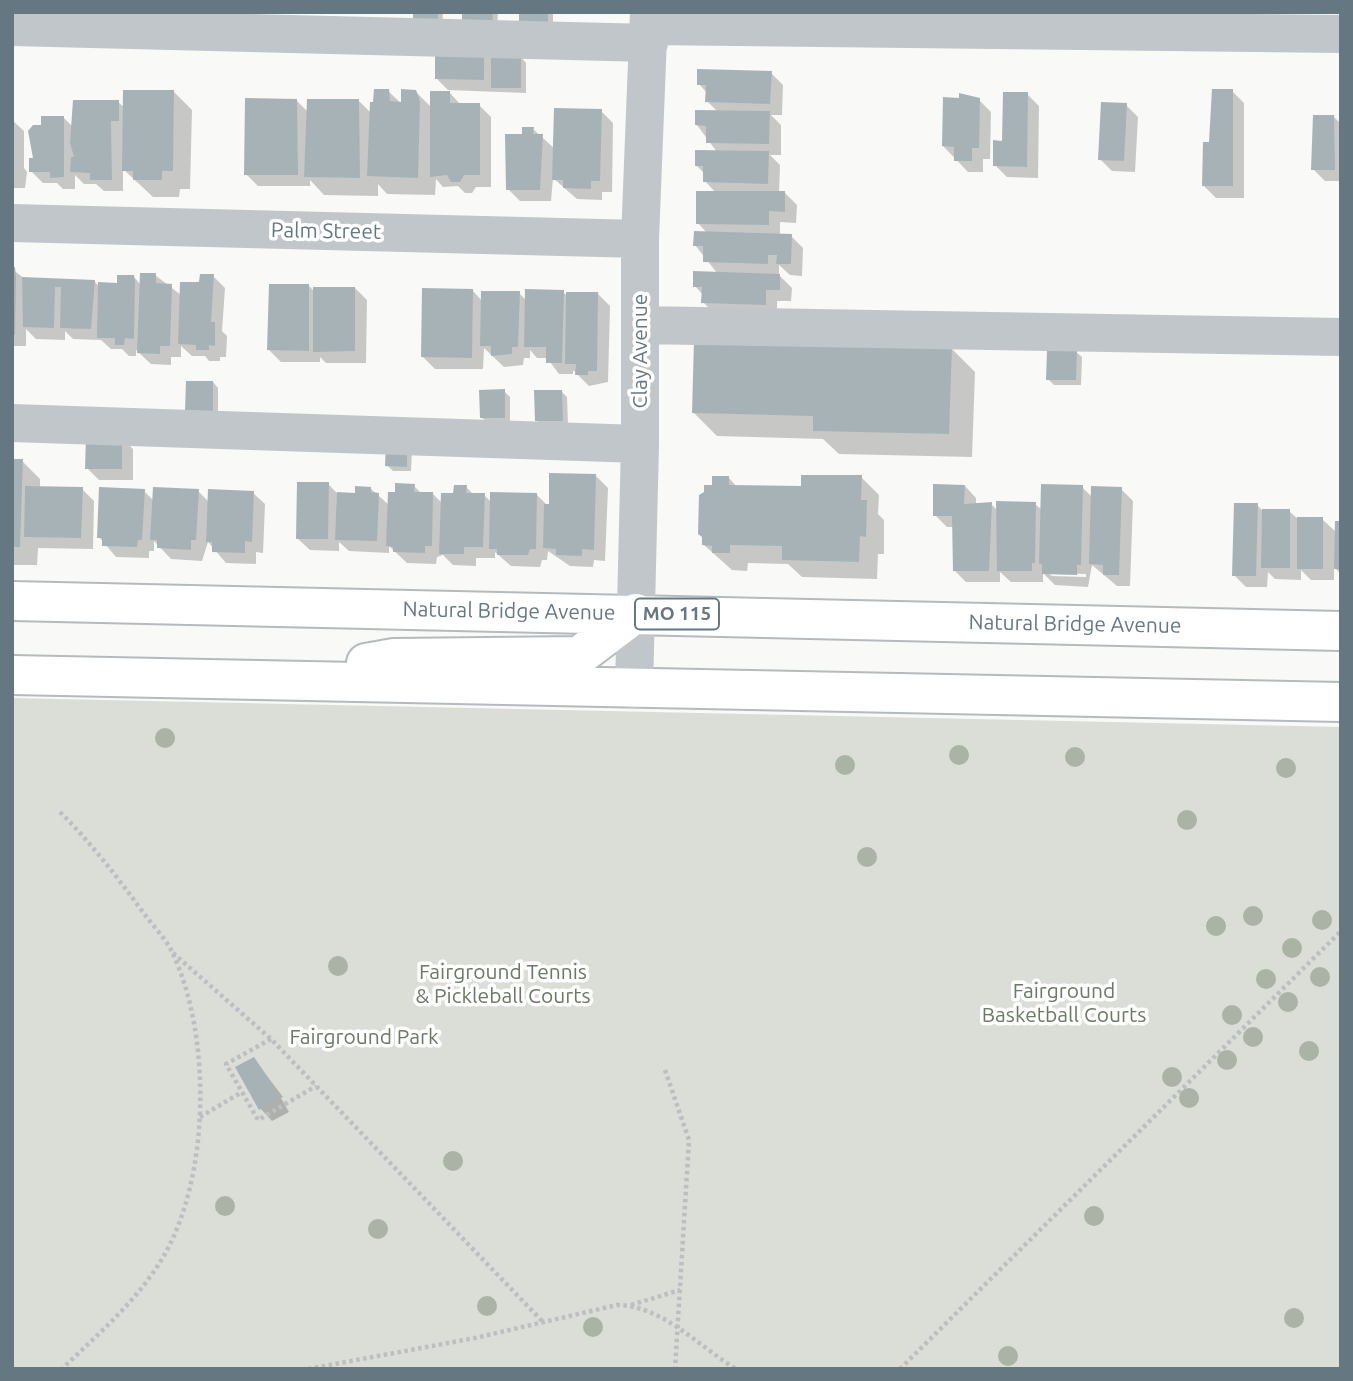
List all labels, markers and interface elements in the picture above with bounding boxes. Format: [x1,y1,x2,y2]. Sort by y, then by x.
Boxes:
street label: Palm Street [271,217,381,245]
street label: Clay Avenue [627,294,653,408]
street label: Natural Bridge Avenue [402,597,616,625]
road number: MO 115 [635,598,719,629]
street label: Natural Bridge Avenue [968,610,1182,638]
park label: Fairground Tennis & Pickleball Courts [415,959,591,1009]
park label: Fairground Basketball Courts [982,978,1146,1028]
park label: Fairground Park [289,1024,439,1050]

